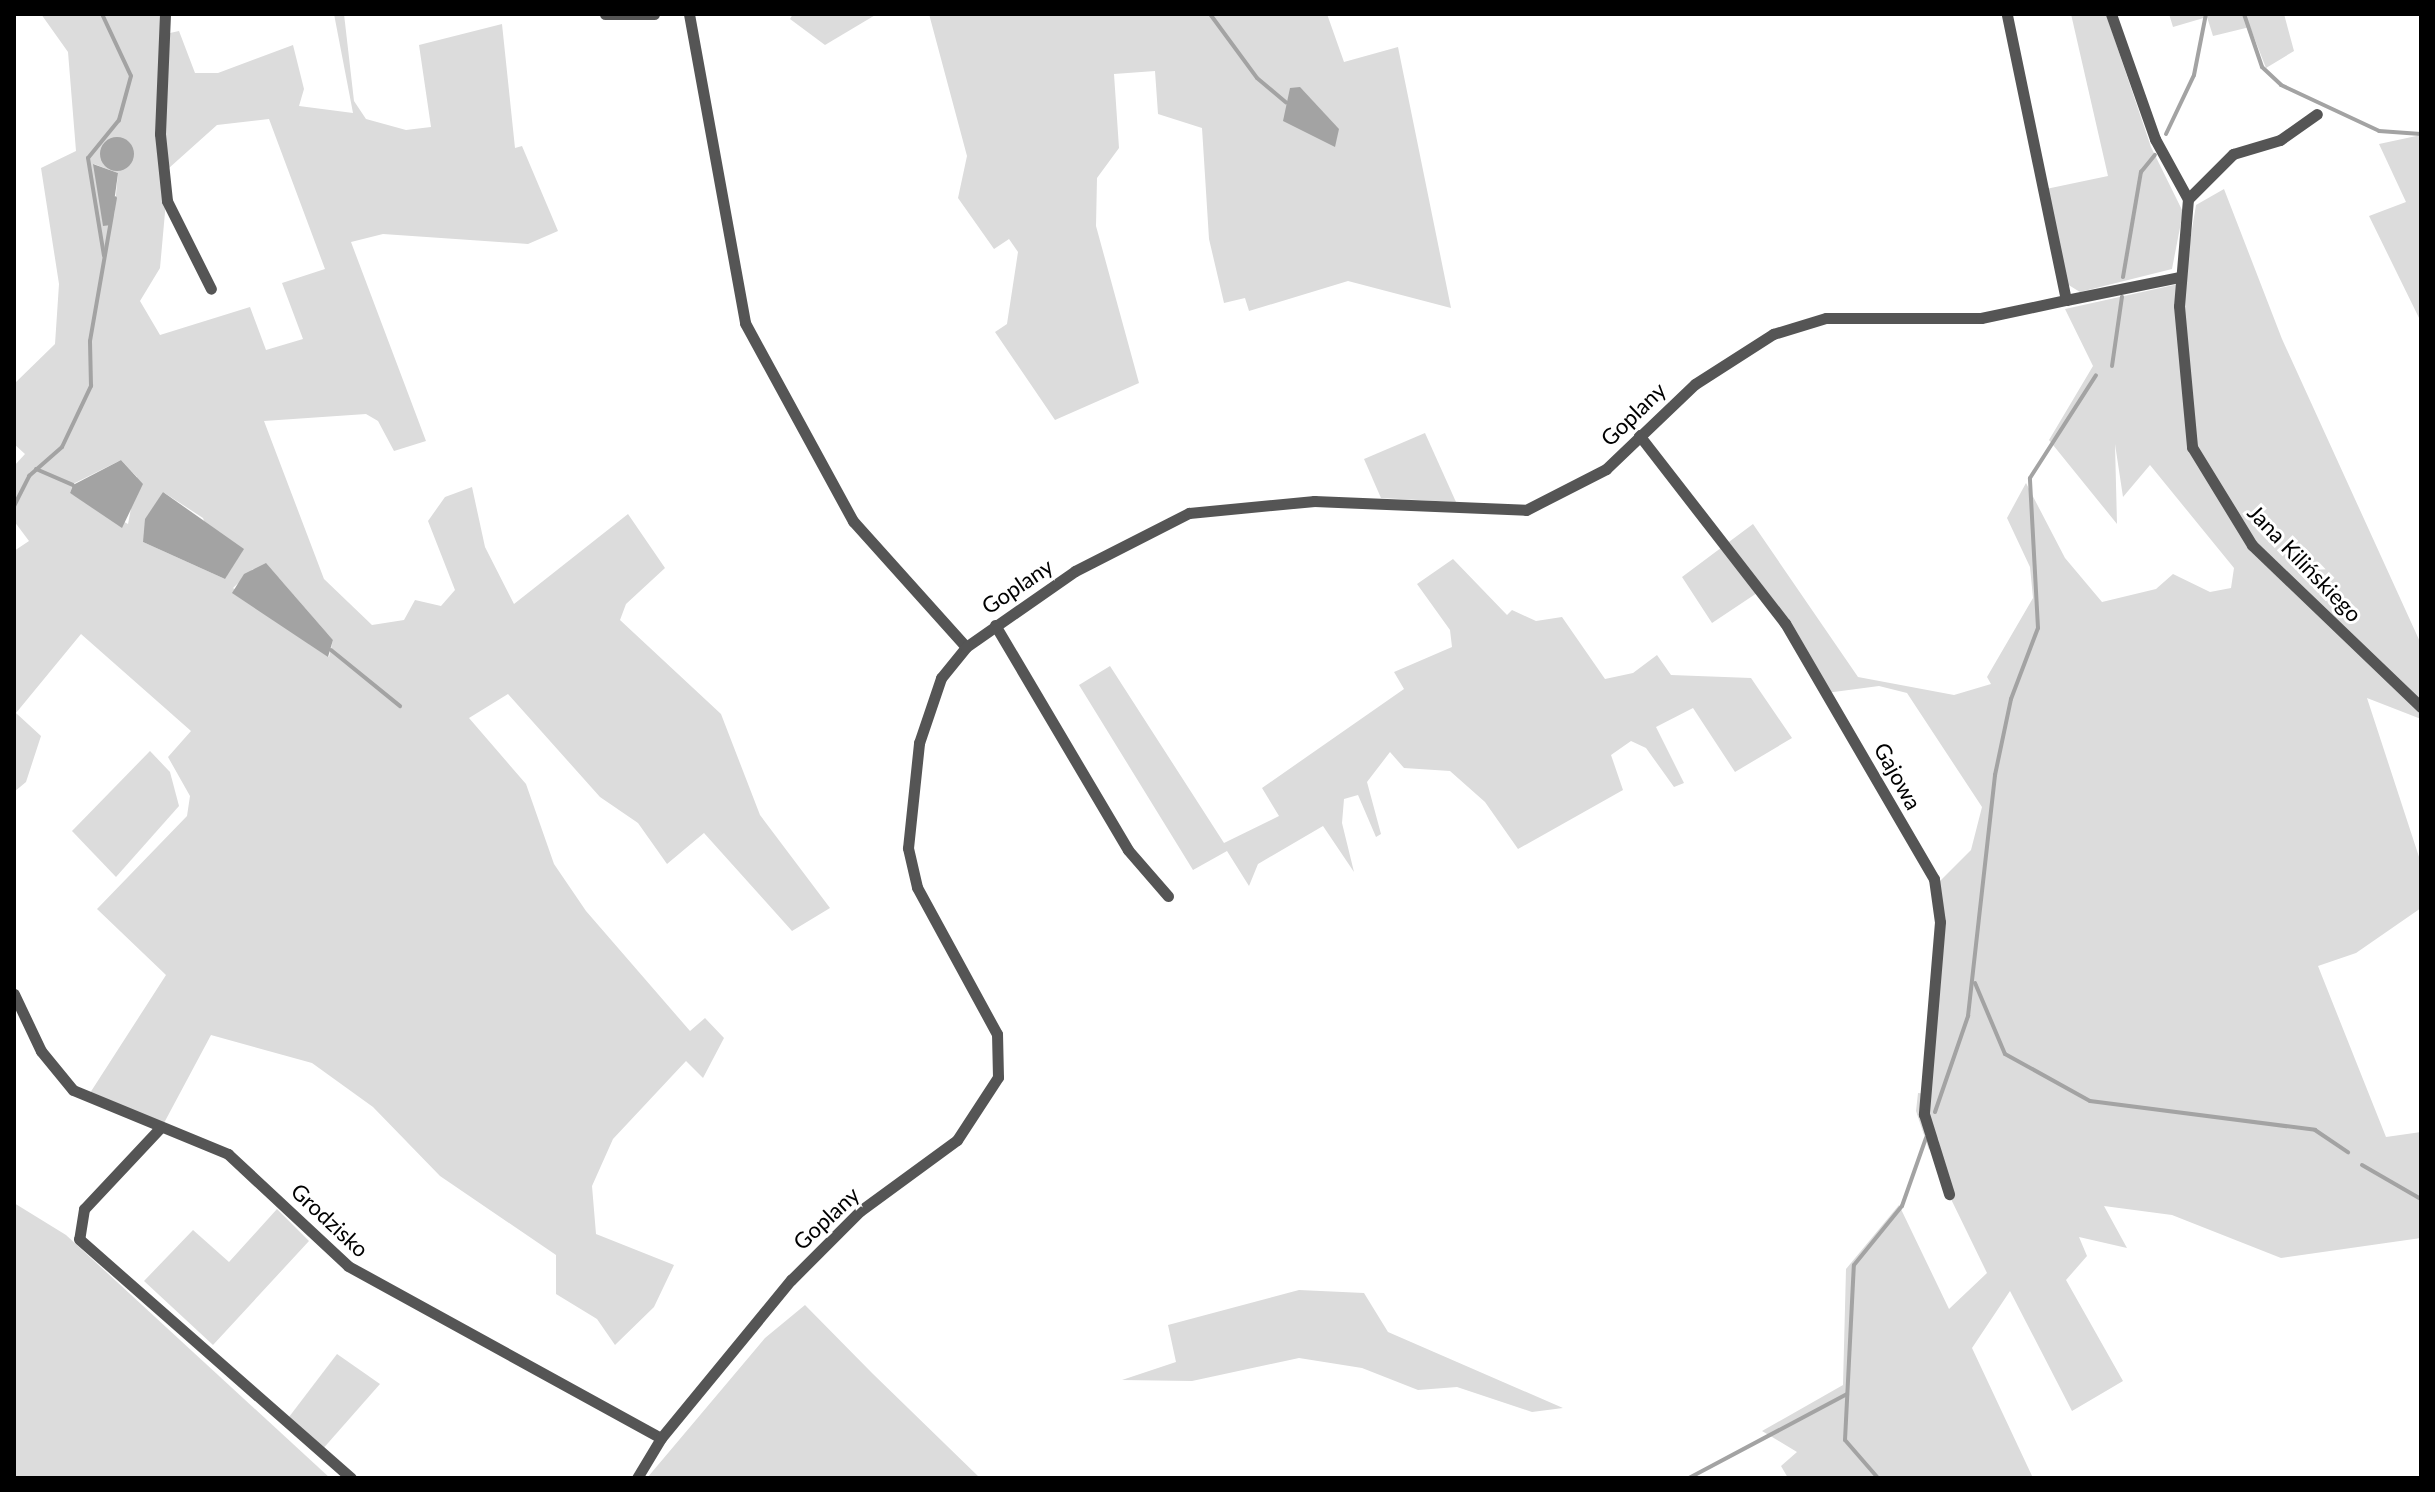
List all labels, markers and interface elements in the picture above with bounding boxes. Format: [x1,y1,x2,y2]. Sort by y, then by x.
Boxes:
street label: Goplany [1595,377,1671,451]
street label: Jana Kilińskiego [2243,499,2367,627]
street label: Goplany [976,553,1058,619]
street label: Gajowa [1869,738,1927,814]
street label: Grodzisko [286,1178,374,1262]
street label: Goplany [788,1181,864,1255]

